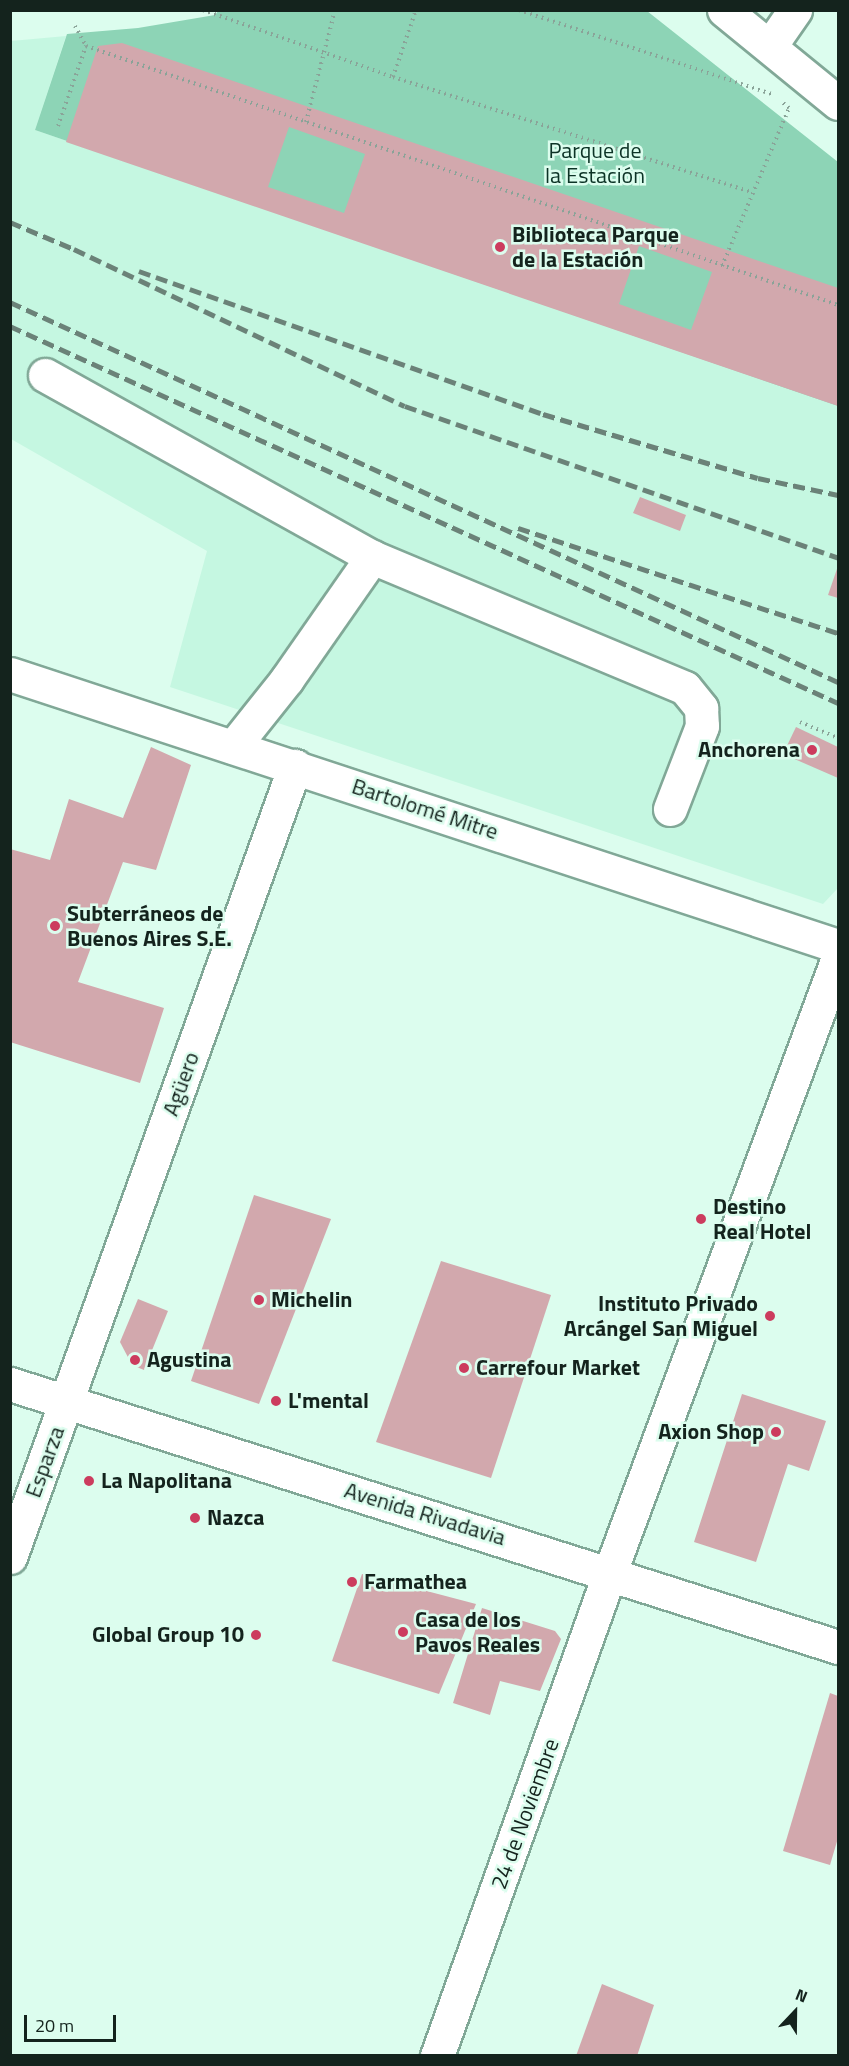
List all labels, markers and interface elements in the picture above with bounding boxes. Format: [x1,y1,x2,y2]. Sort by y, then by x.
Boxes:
park label: Parque de la Estación [545,137,645,188]
place label: Biblioteca Parque de la Estación [512,221,679,272]
marker: Biblioteca Parque de la Estación [493,240,507,254]
place label: Anchorena [698,737,800,763]
marker: Anchorena [805,743,819,757]
street label: Bartolomé Mitre [349,773,501,845]
place label: Subterráneos de Buenos Aires S.E. [67,900,232,951]
marker: Subterráneos de Buenos Aires S.E. [48,919,62,933]
street label: Agüero [157,1048,205,1120]
place label: Destino Real Hotel [713,1193,811,1244]
marker: Destino Real Hotel [694,1212,708,1226]
place label: Michelin [271,1287,353,1313]
place label: Instituto Privado Arcángel San Miguel [564,1290,758,1342]
marker: Michelin [252,1293,266,1307]
marker: Instituto Privado Arcángel San Miguel [763,1309,777,1323]
place label: Agustina [147,1347,231,1373]
marker: Agustina [128,1353,142,1367]
place label: Carrefour Market [476,1355,640,1381]
marker: Carrefour Market [457,1361,471,1375]
place label: L'mental [288,1388,369,1414]
marker: L'mental [269,1394,283,1408]
place label: Axion Shop [658,1419,764,1445]
street label: Esparza [20,1423,70,1501]
marker: Axion Shop [769,1425,783,1439]
place label: La Napolitana [101,1468,232,1494]
marker: La Napolitana [82,1474,96,1488]
street label: Avenida Rivadavia [341,1477,509,1551]
place label: Nazca [207,1505,265,1531]
marker: Nazca [188,1511,202,1525]
place label: Farmathea [364,1569,467,1595]
marker: Farmathea [345,1575,359,1589]
place label: Casa de los Pavos Reales [415,1606,540,1658]
place label: Global Group 10 [92,1622,244,1648]
marker: Casa de los Pavos Reales [396,1625,410,1639]
marker: Global Group 10 [249,1628,263,1642]
street label: 24 de Noviembre [486,1735,564,1893]
north arrow [765,1982,825,2042]
text: N [792,1982,811,2009]
scale bar [27,2003,118,2041]
text: 20 m [35,2012,74,2039]

